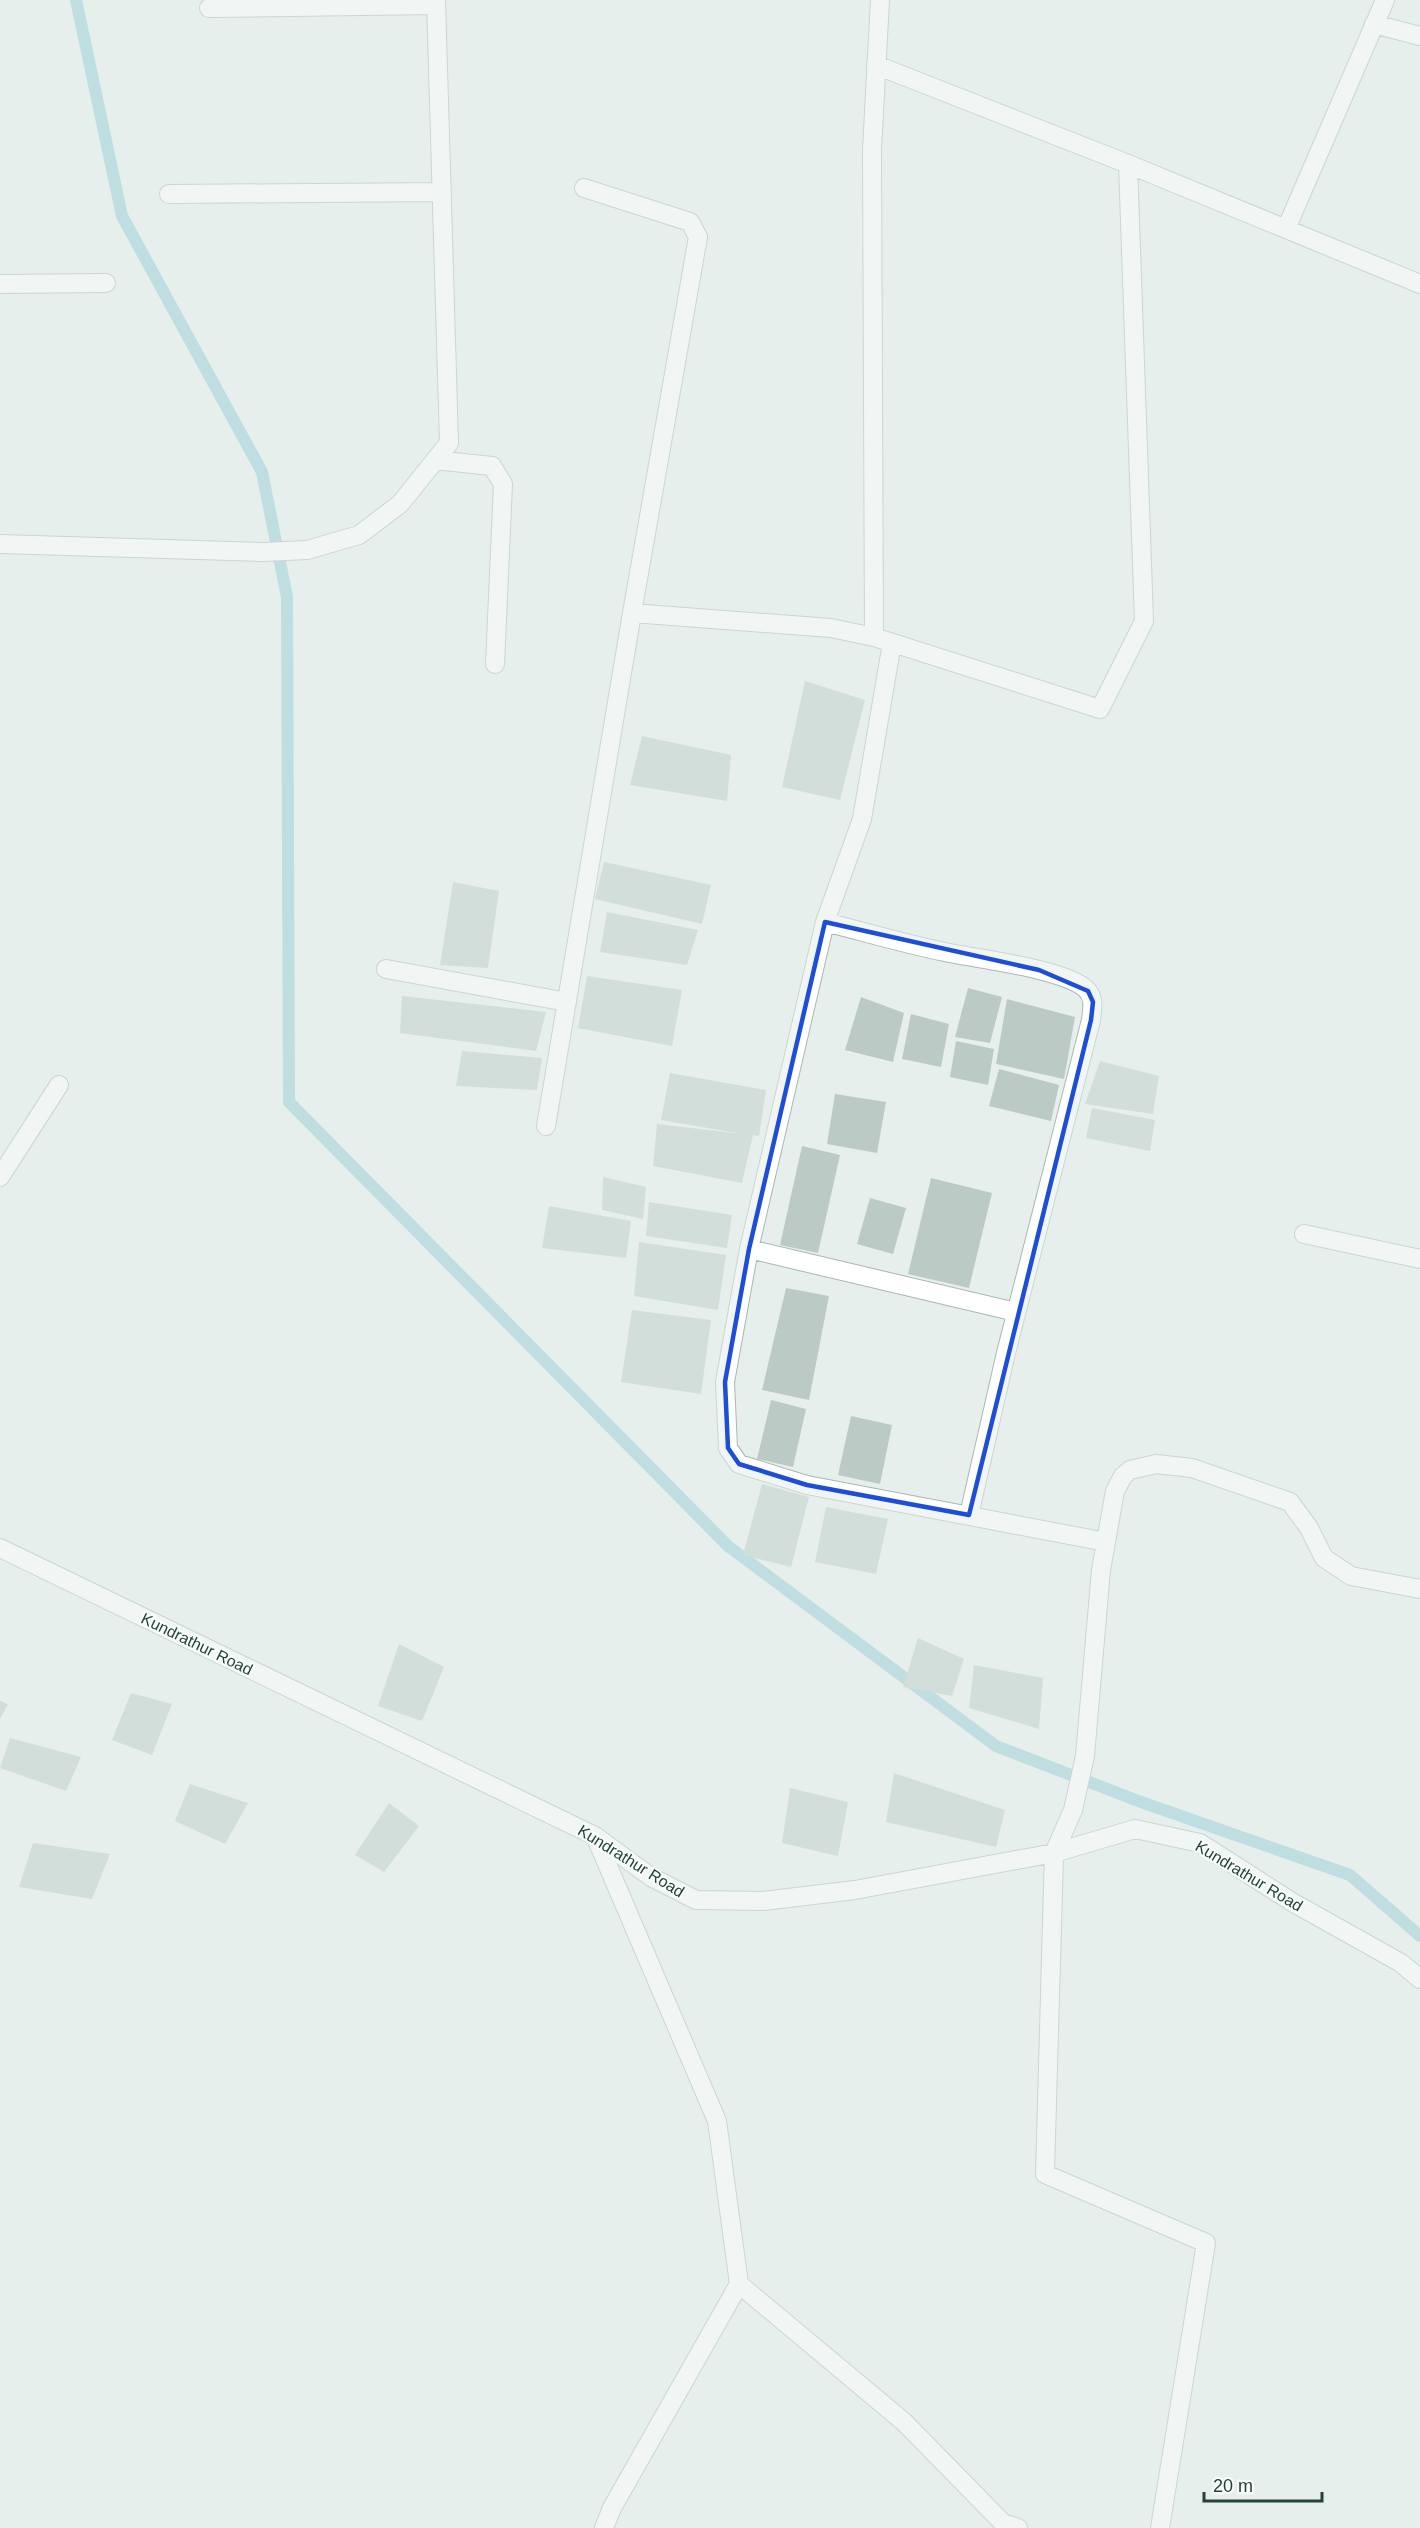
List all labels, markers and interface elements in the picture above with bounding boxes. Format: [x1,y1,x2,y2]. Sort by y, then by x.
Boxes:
street label: Kundrathur Road [139,1610,255,1678]
street label: Kundrathur Road [575,1822,687,1900]
street label: Kundrathur Road [1192,1837,1306,1915]
scale bar [1204,2465,1322,2503]
text: 20 m [1213,2476,1253,2496]

